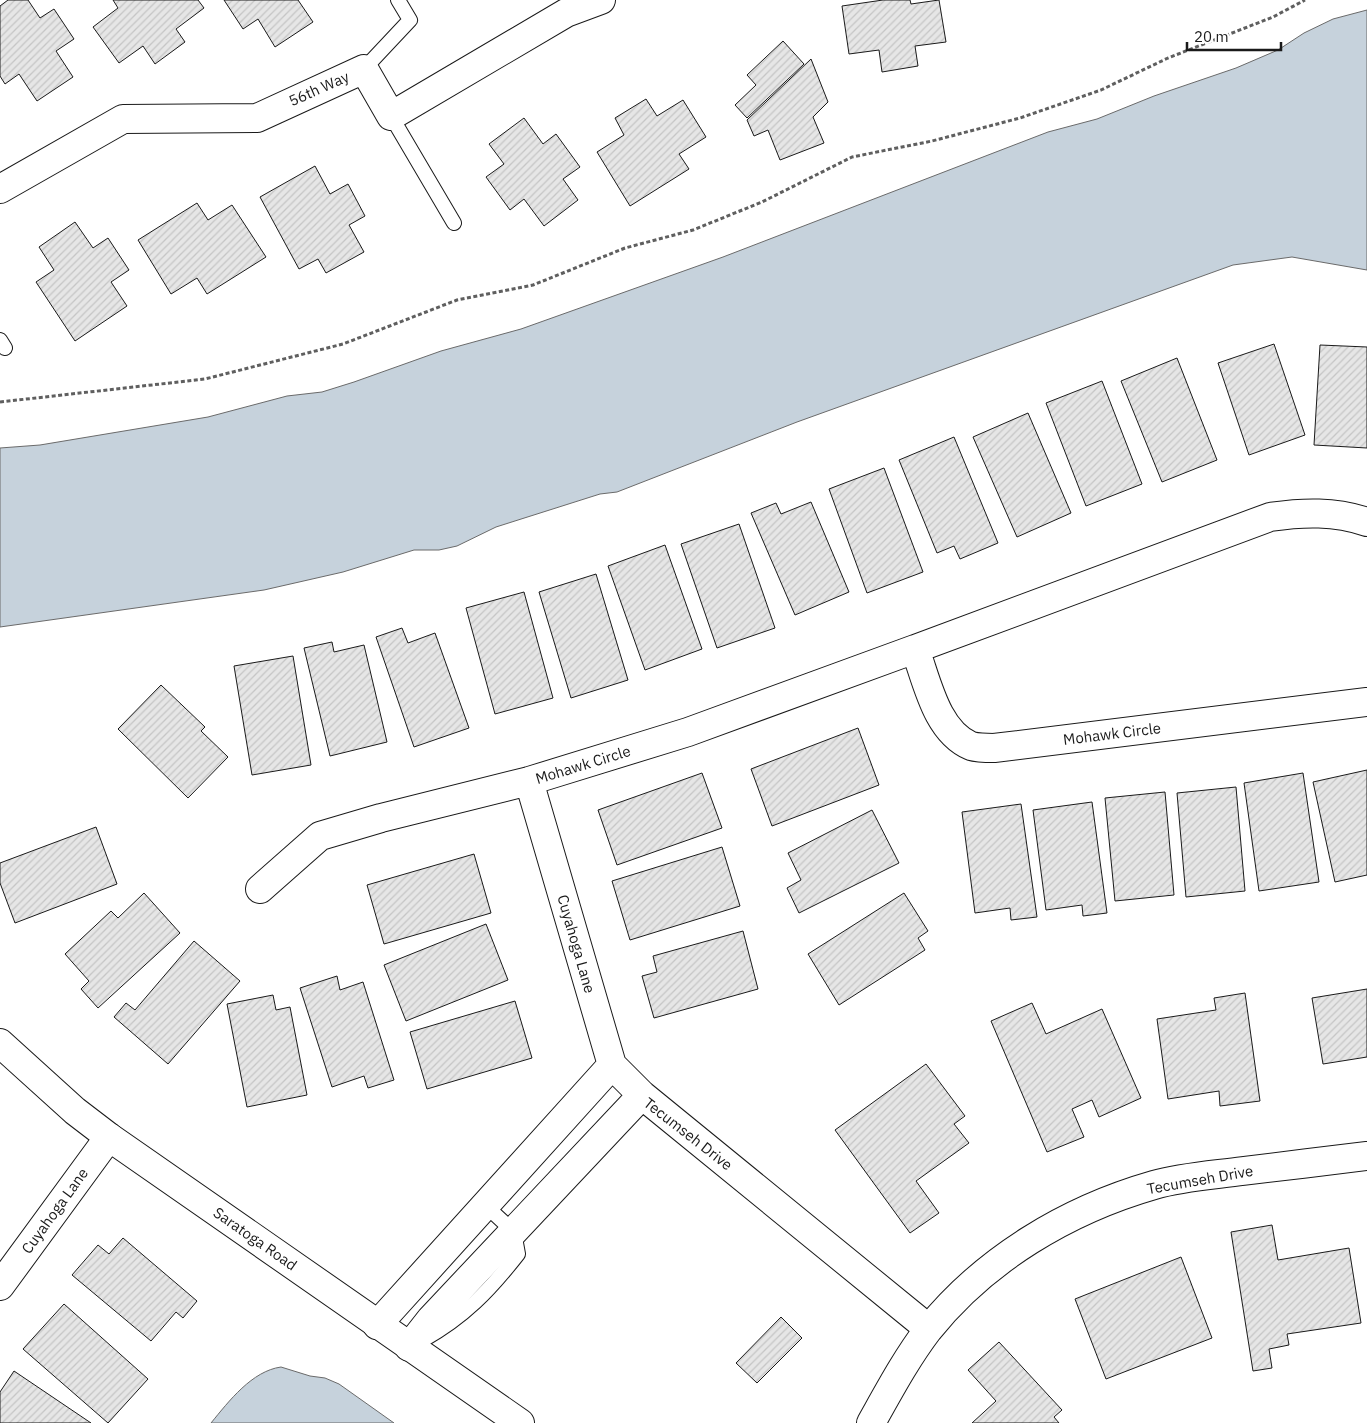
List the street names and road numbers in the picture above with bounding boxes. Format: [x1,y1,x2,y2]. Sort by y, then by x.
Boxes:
street label: 56th Way [286,67,352,110]
street label: Mohawk Circle [1062,718,1162,749]
street label: Mohawk Circle [533,741,633,788]
street label: Cuyahoga Lane [553,892,600,995]
street label: Tecumseh Drive [640,1093,736,1174]
street label: Tecumseh Drive [1145,1161,1254,1198]
street label: Cuyahoga Lane [17,1164,92,1257]
street label: Saratoga Road [210,1203,301,1274]

